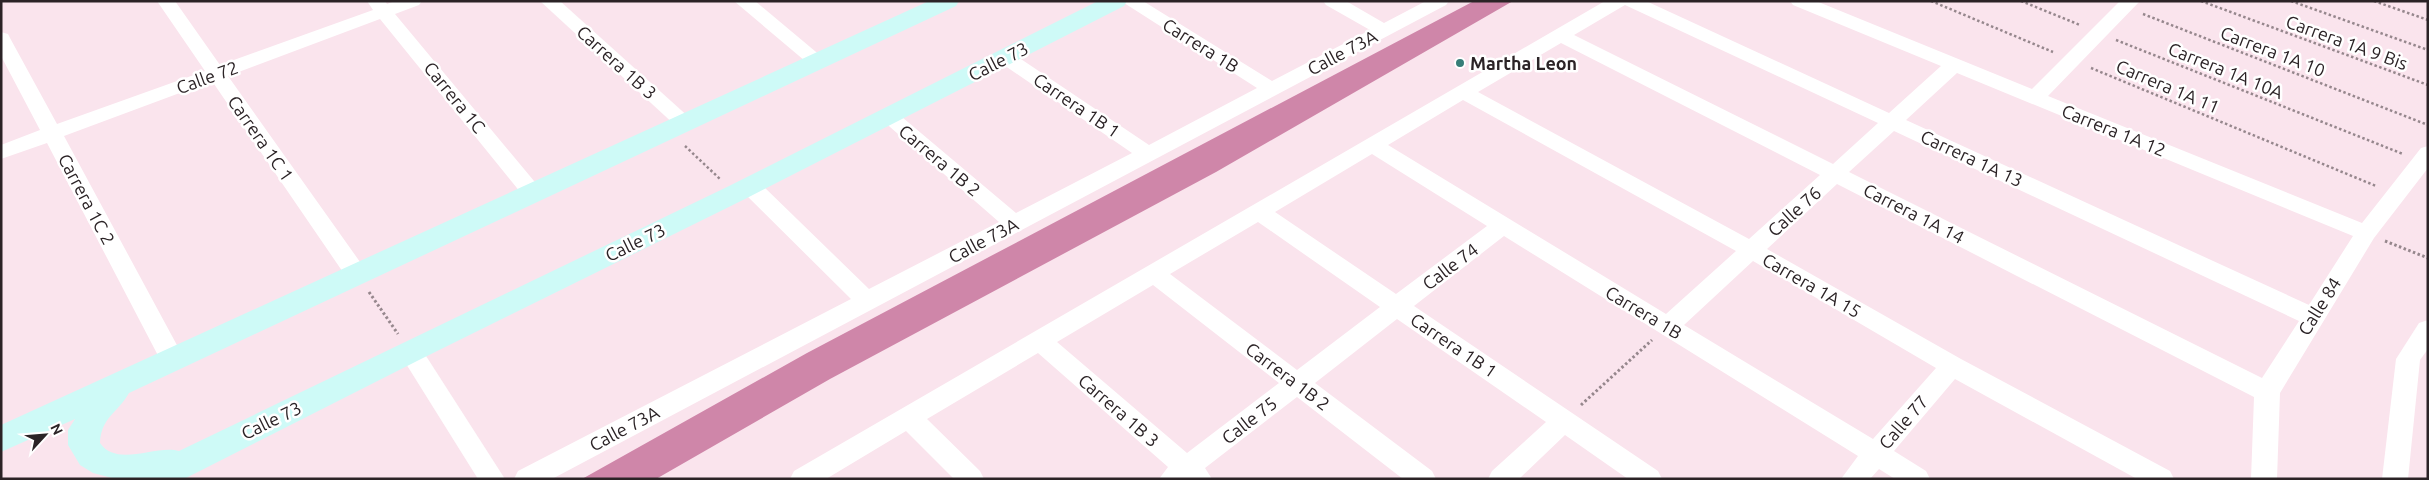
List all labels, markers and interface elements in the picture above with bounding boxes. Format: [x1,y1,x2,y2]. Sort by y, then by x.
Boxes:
street label: Carrera 1A 9 Bis [2283,11,2411,73]
street label: Carrera 1B [1159,14,1243,76]
street label: Carrera 1B 3 [573,21,661,103]
street label: Carrera 1A 10 [2218,22,2328,80]
street label: Calle 73A [1304,25,1380,79]
street label: Calle 73 [965,38,1031,84]
street label: Carrera 1A 10A [2166,38,2287,102]
place label: Martha Leon [1470,53,1577,73]
street label: Carrera 1A 11 [2113,55,2223,117]
street label: Calle 72 [173,57,241,97]
marker: Martha Leon [1454,57,1466,69]
street label: Carrera 1C [420,58,490,136]
street label: Carrera 1B 1 [1030,69,1124,141]
street label: Carrera 1C 1 [224,92,298,184]
street label: Carrera 1A 12 [2059,100,2169,160]
street label: Carrera 1B 2 [895,120,985,200]
street label: Carrera 1A 13 [1918,126,2026,190]
street label: Carrera 1C 2 [55,150,119,248]
street label: Carrera 1A 14 [1860,179,1968,247]
street label: Calle 76 [1763,182,1825,240]
street label: Calle 73A [945,213,1021,267]
street label: Calle 73 [602,219,668,265]
street label: Calle 74 [1418,239,1482,293]
street label: Carrera 1A 15 [1759,249,1865,321]
street label: Calle 84 [2294,274,2344,338]
street label: Carrera 1B [1602,281,1686,343]
street label: Carrera 1B 1 [1407,309,1501,381]
street label: Carrera 1B 2 [1242,338,1334,414]
street label: Carrera 1B 3 [1075,370,1163,450]
street label: Calle 77 [1874,391,1932,453]
street label: Calle 75 [1218,392,1280,448]
street label: Calle 73 [238,397,304,443]
street label: Calle 73A [586,401,662,455]
north arrow [20,410,70,460]
text: N [47,421,66,438]

